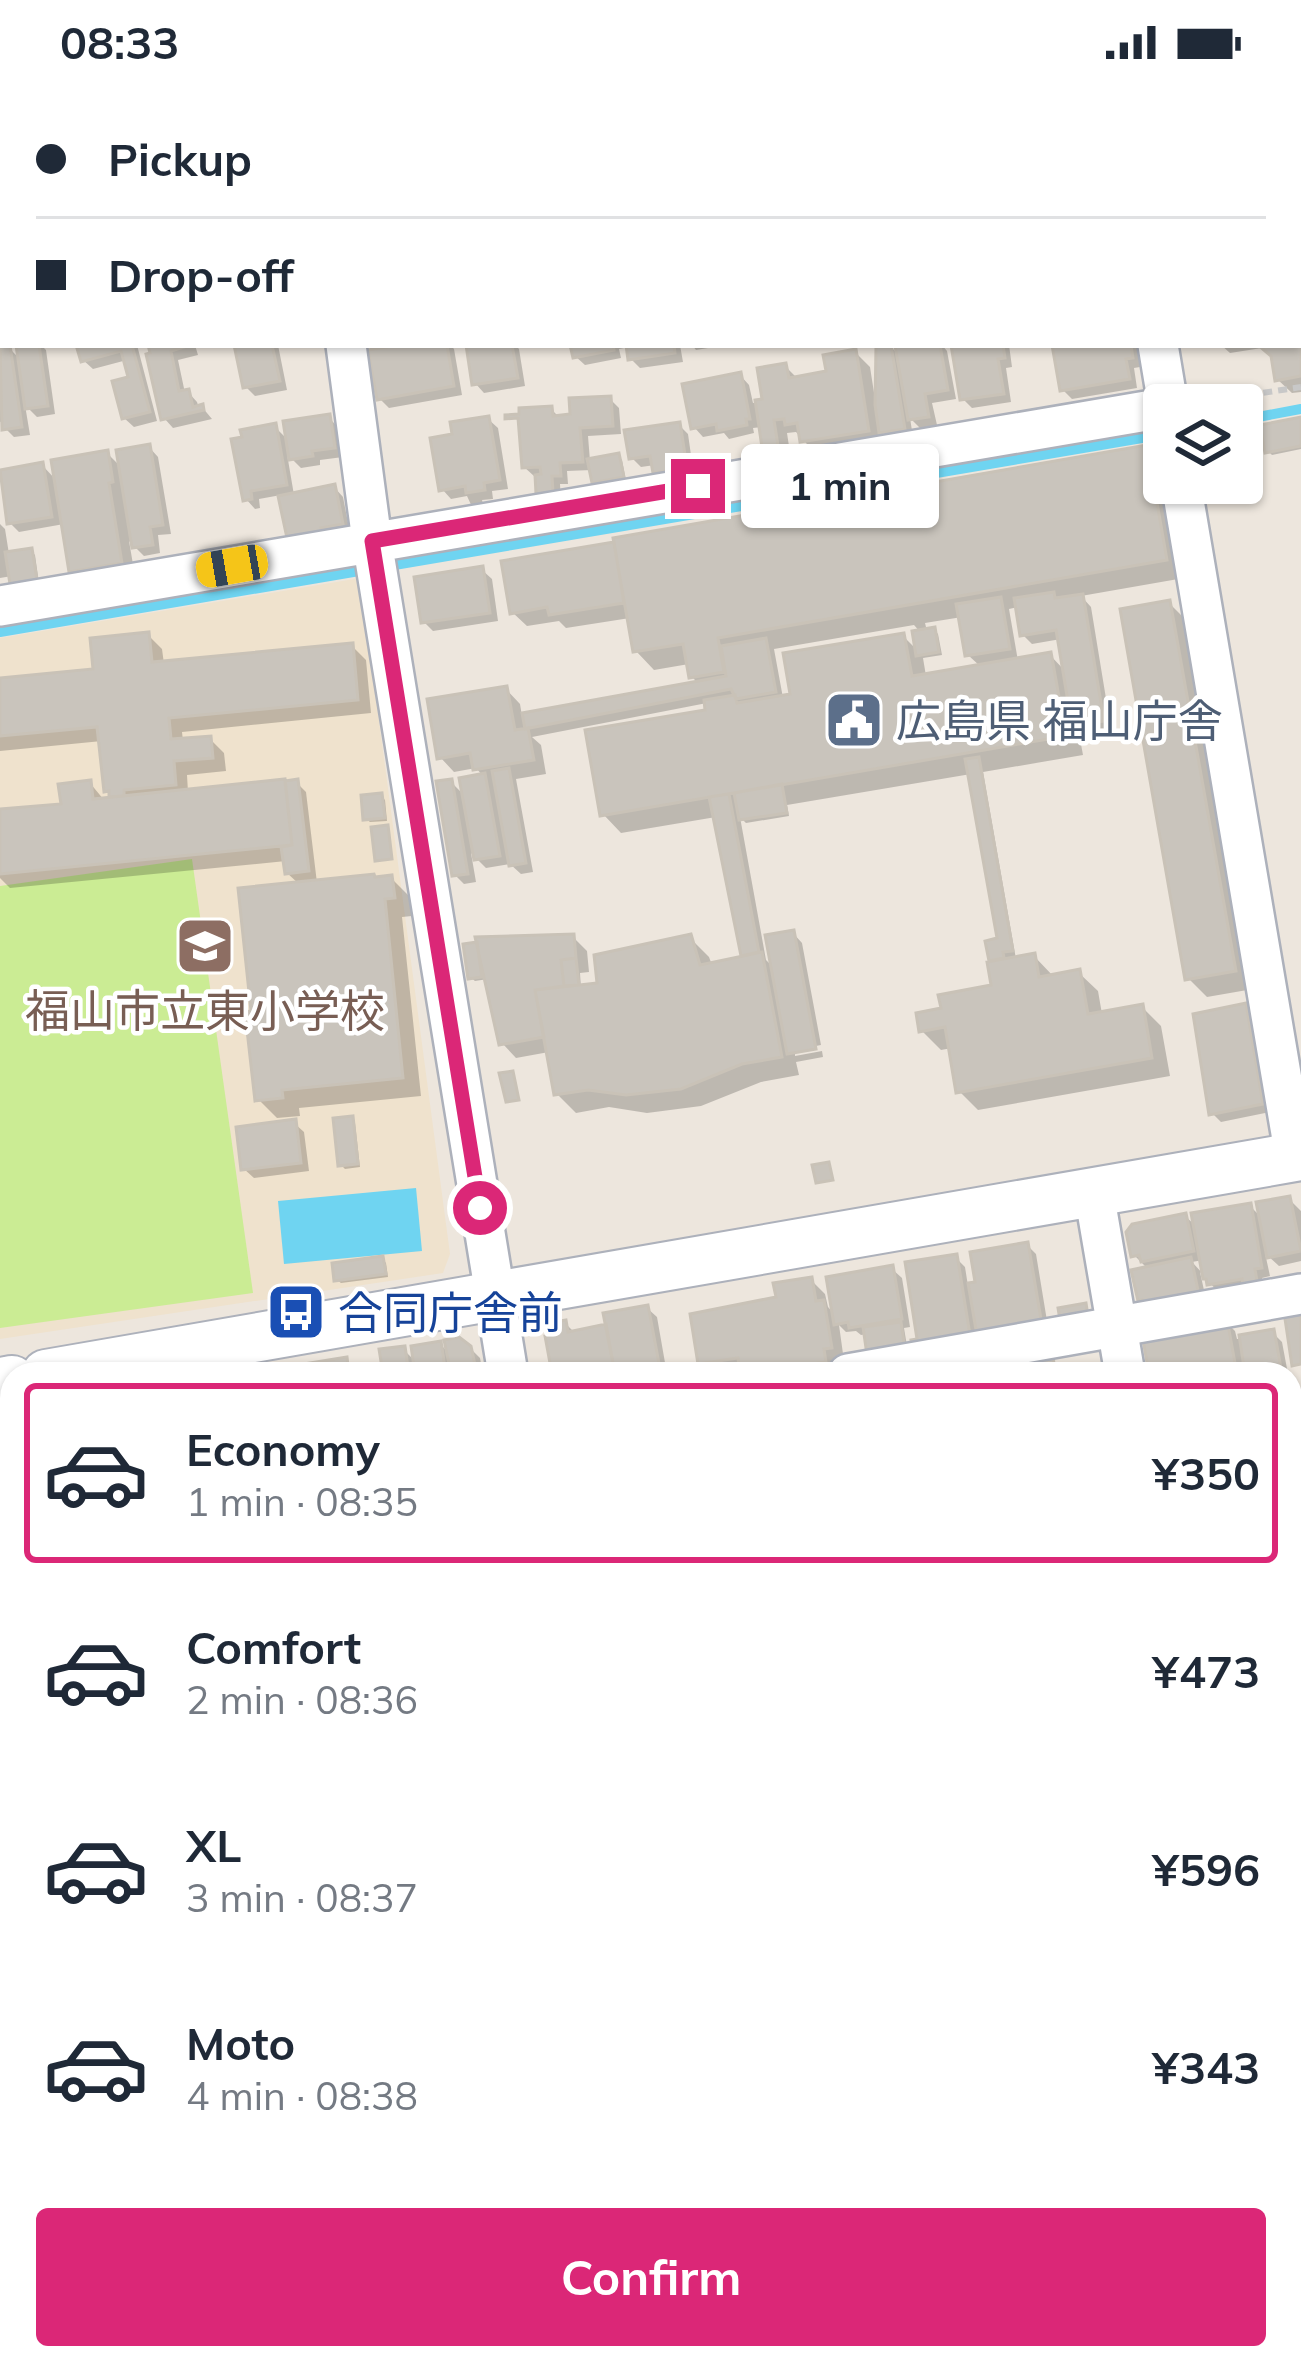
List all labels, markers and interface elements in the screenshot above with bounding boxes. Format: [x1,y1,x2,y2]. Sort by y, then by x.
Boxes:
text: 08:33 [60,14,179,70]
text: Pickup [108,131,252,187]
text: Drop-off [108,247,294,303]
map controls [1143,384,1263,504]
button: layers [1143,384,1263,504]
callout: 1 min [740,444,938,528]
route end [671,459,725,513]
text: 1 min [789,461,891,510]
car [193,542,271,590]
public building icon: 広島県 福山庁舎 [823,689,885,751]
place label: 広島県 福山庁舎 [896,692,1223,748]
school or university icon: 福山市立東小学校 [174,915,236,977]
place label: 福山市立東小学校 [25,982,385,1038]
route start [453,1181,507,1235]
bus stop icon: 合同庁舎前 [265,1281,327,1343]
place label: 合同庁舎前 [338,1284,563,1340]
icon: car [42,1419,150,1527]
text: Economy [186,1421,380,1477]
text: ¥350 [1152,1445,1260,1501]
text: 1 min · 08:35 [186,1477,418,1526]
icon: car [42,1617,150,1725]
text: Comfort [186,1619,361,1675]
text: ¥473 [1152,1643,1260,1699]
text: 2 min · 08:36 [186,1675,418,1724]
icon: car [42,1815,150,1923]
text: XL [186,1817,241,1873]
text: ¥596 [1152,1841,1260,1897]
text: 3 min · 08:37 [186,1873,418,1922]
icon: car [42,2013,150,2121]
text: Moto [186,2015,295,2071]
text: ¥343 [1152,2039,1260,2095]
text: 4 min · 08:38 [186,2071,418,2120]
button: Confirm [36,2208,1266,2346]

